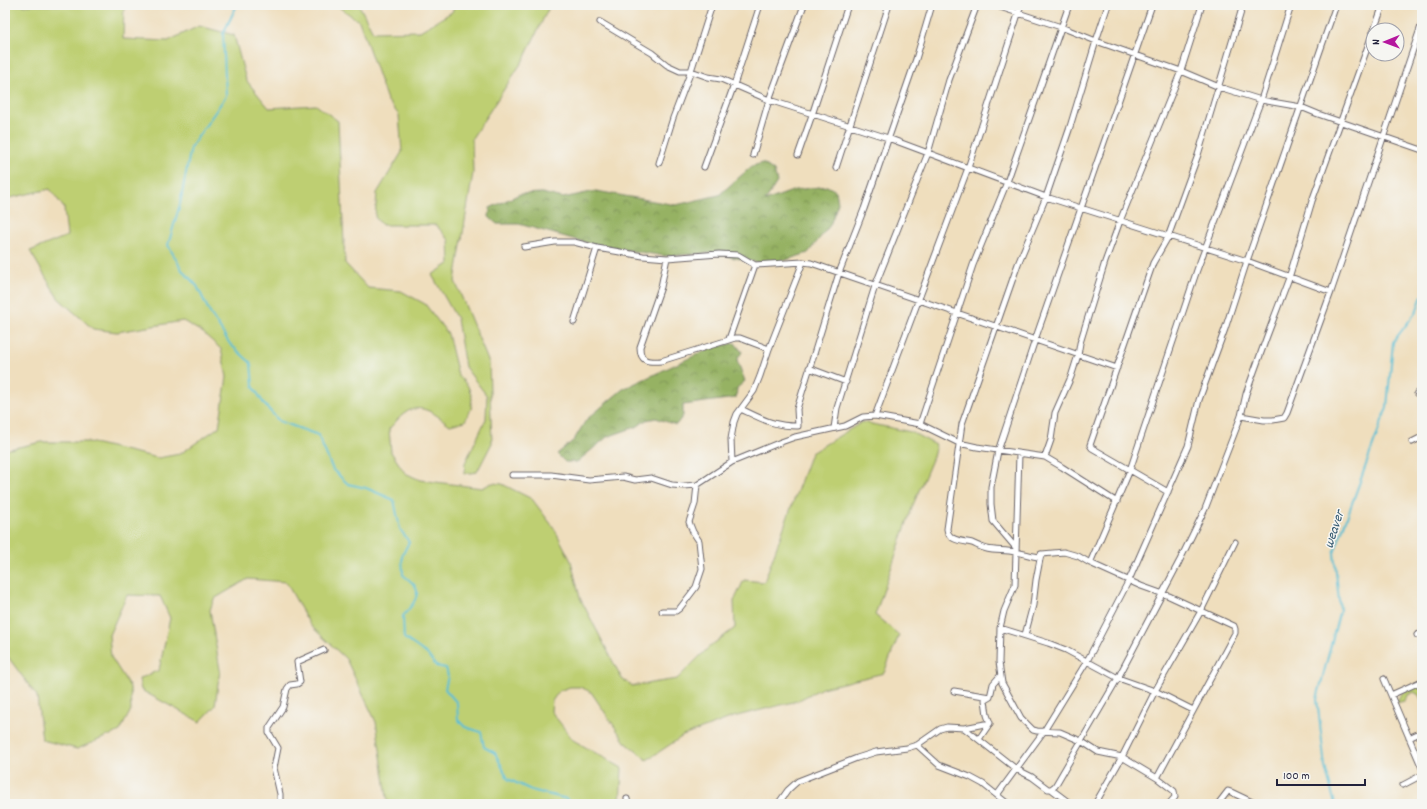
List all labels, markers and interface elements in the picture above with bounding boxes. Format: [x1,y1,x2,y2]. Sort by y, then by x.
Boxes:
north arrow [1365,22,1405,62]
text: N [1369,39,1385,45]
water label: weaver [1319,506,1351,551]
scale bar [1277,761,1365,787]
text: 100 m [1283,768,1310,785]

